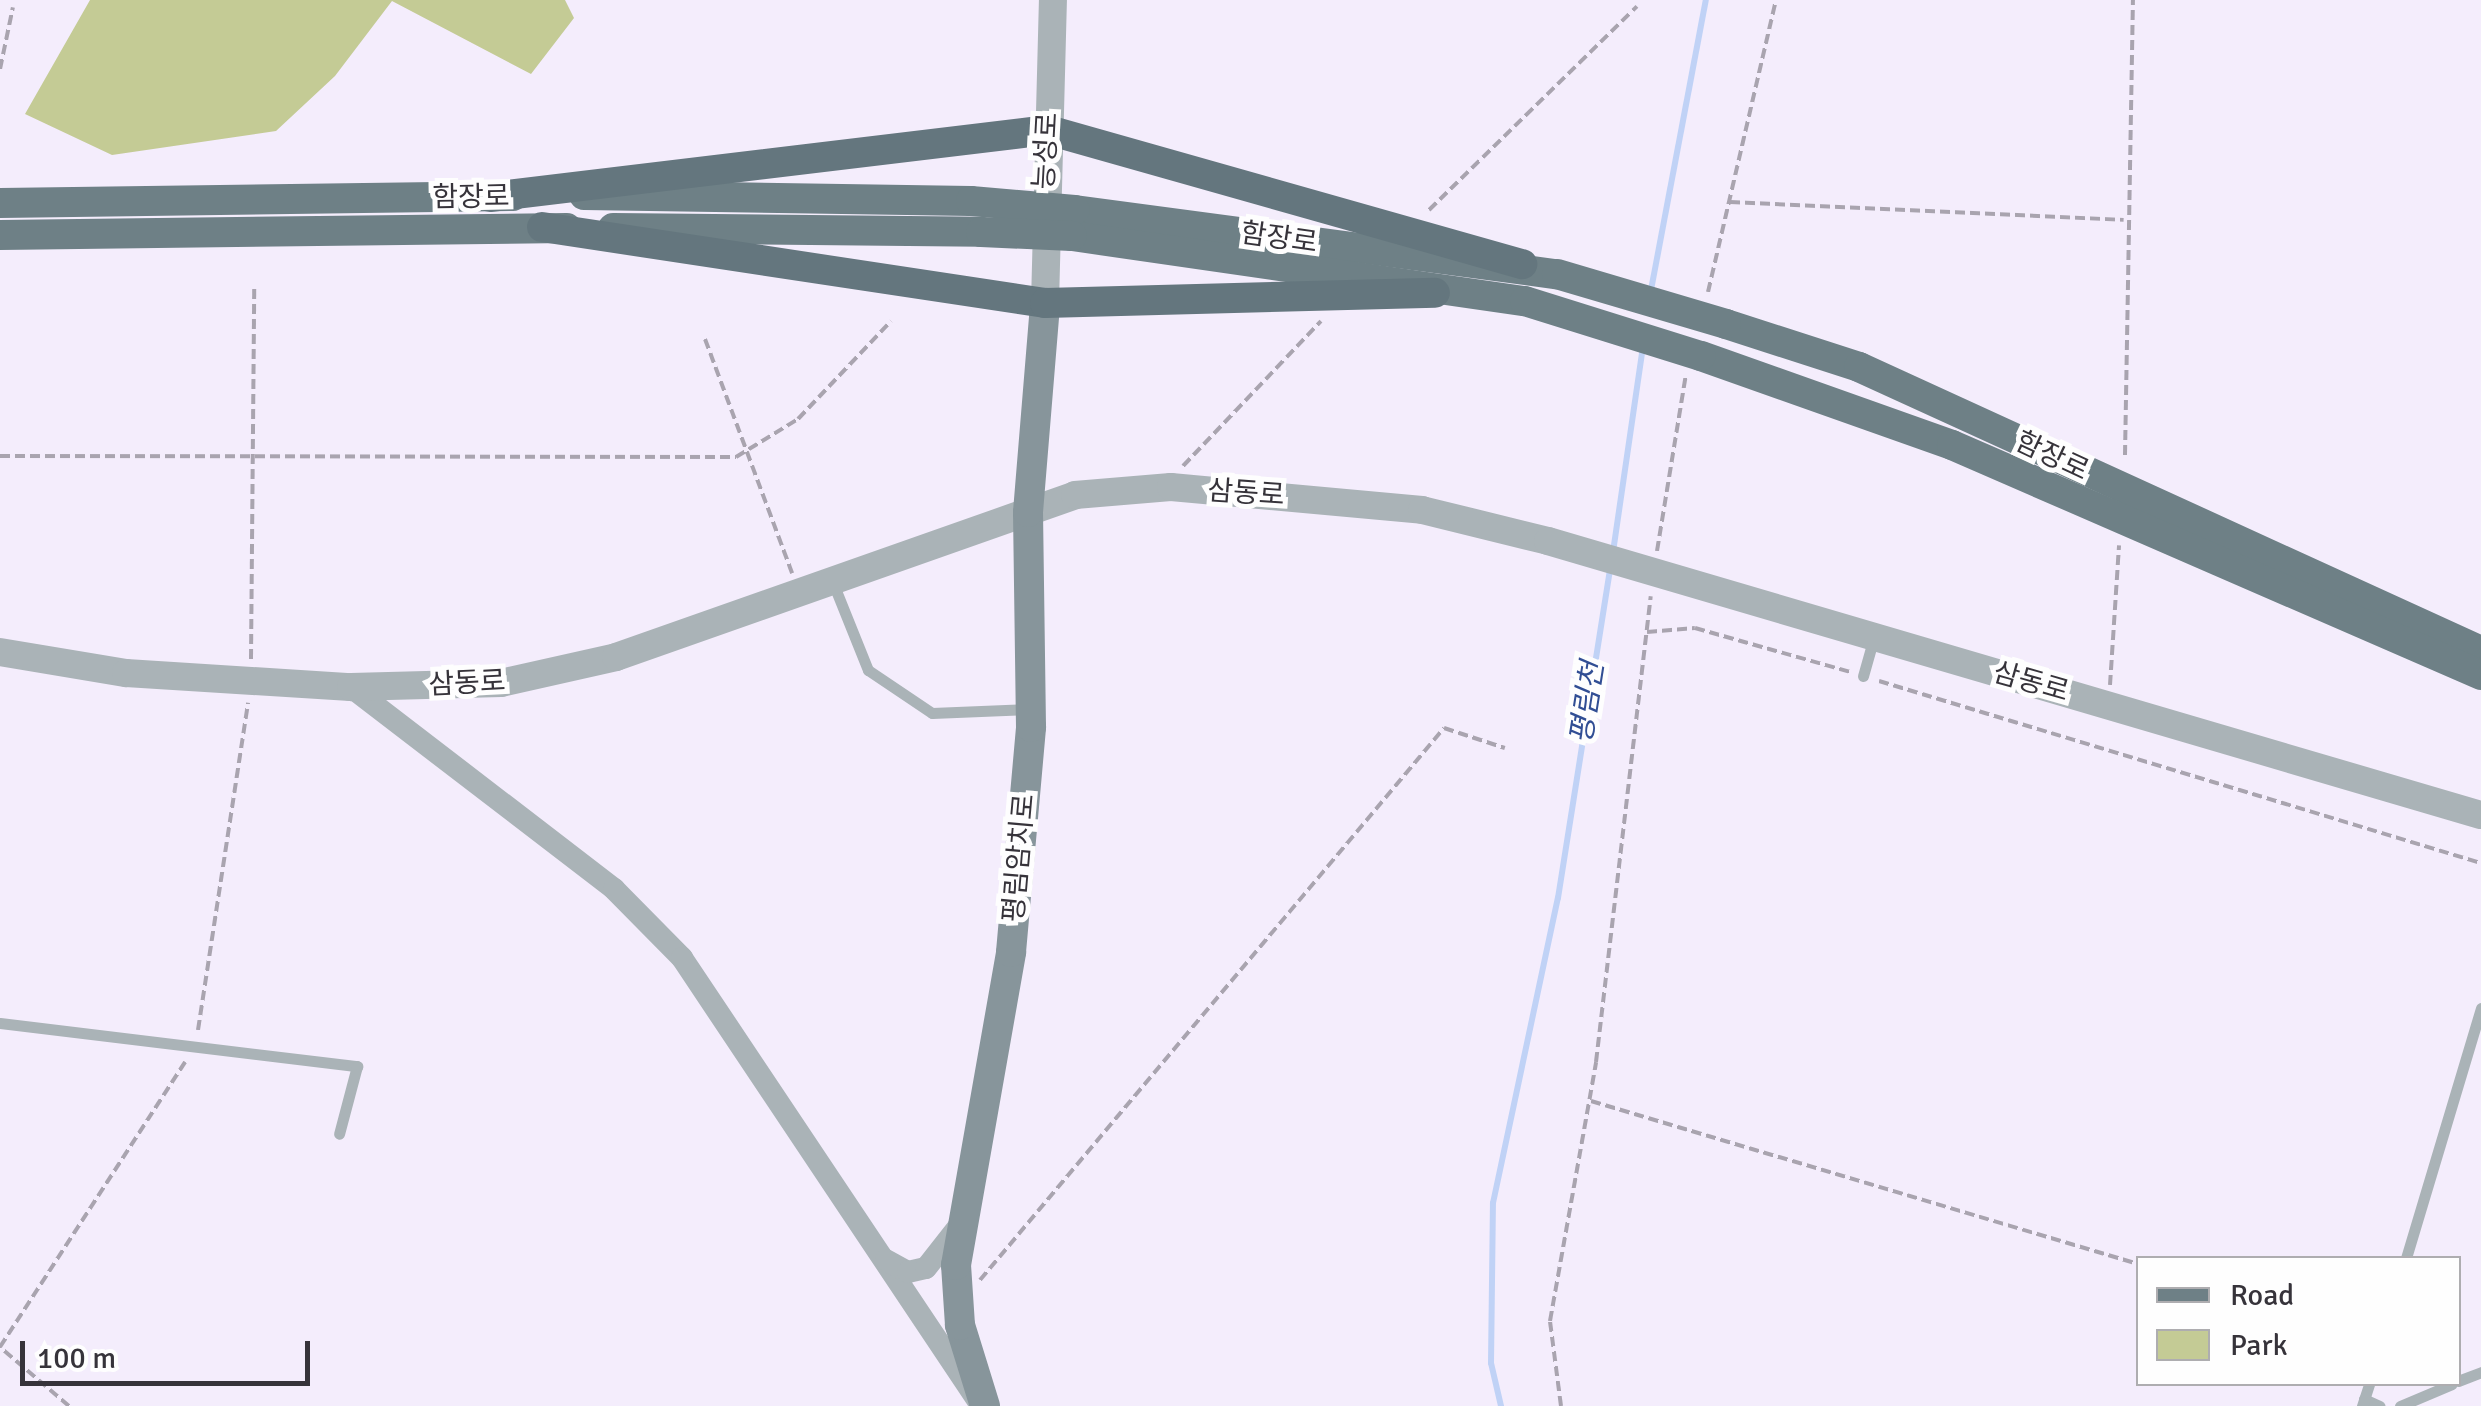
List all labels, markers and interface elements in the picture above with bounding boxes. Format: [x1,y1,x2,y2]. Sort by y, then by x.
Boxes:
street label: 능성로 [1027,112,1065,190]
street label: 함장로 [432,180,510,214]
street label: 함장로 [1238,216,1320,260]
street label: 함장로 [2010,424,2094,488]
street label: 삼동로 [1206,474,1286,512]
street label: 삼동로 [1989,655,2073,709]
water label: 평림천 [1564,659,1612,747]
street label: 삼동로 [428,664,506,702]
street label: 평림암치로 [997,792,1041,924]
legend [2136,1256,2461,1386]
text: Road [2230,1277,2294,1314]
scale bar [25,1321,315,1383]
text: Park [2230,1327,2288,1364]
text: 100 m [37,1340,116,1377]

